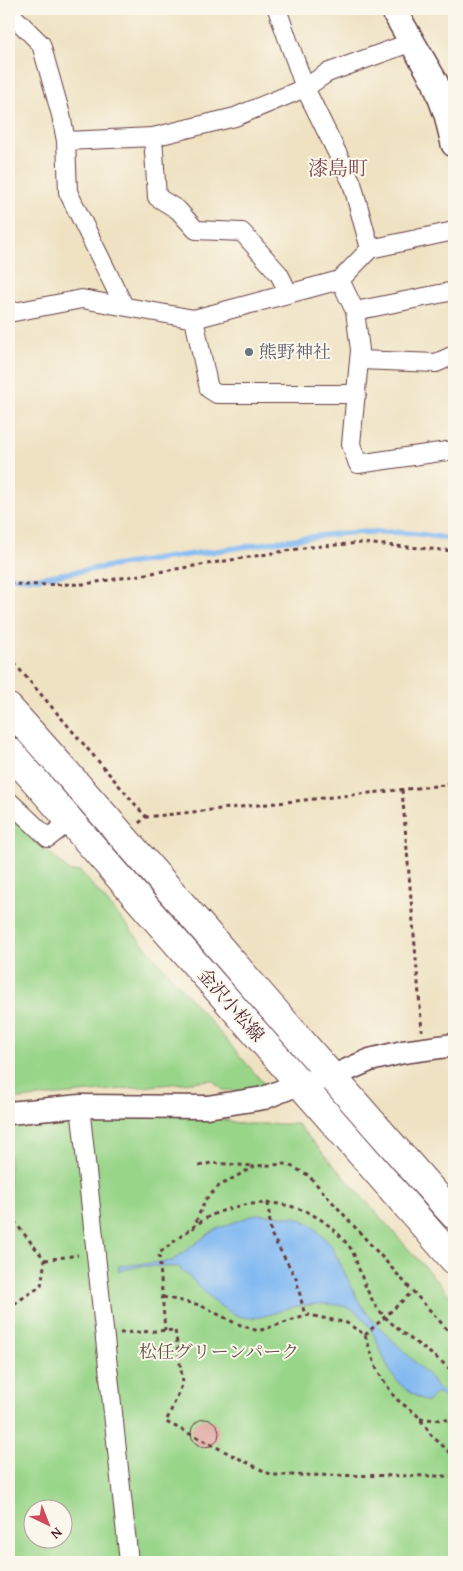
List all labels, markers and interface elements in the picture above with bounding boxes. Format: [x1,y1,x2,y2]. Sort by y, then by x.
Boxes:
district label: 漆島町 [308,153,368,182]
place label: 熊野神社 [259,338,331,365]
marker: 熊野神社 [243,346,255,358]
street label: 金沢小松線 [192,962,271,1047]
park label: 松任グリーンパーク [139,1338,299,1365]
north arrow [22,1498,72,1548]
text: N [46,1523,67,1544]

